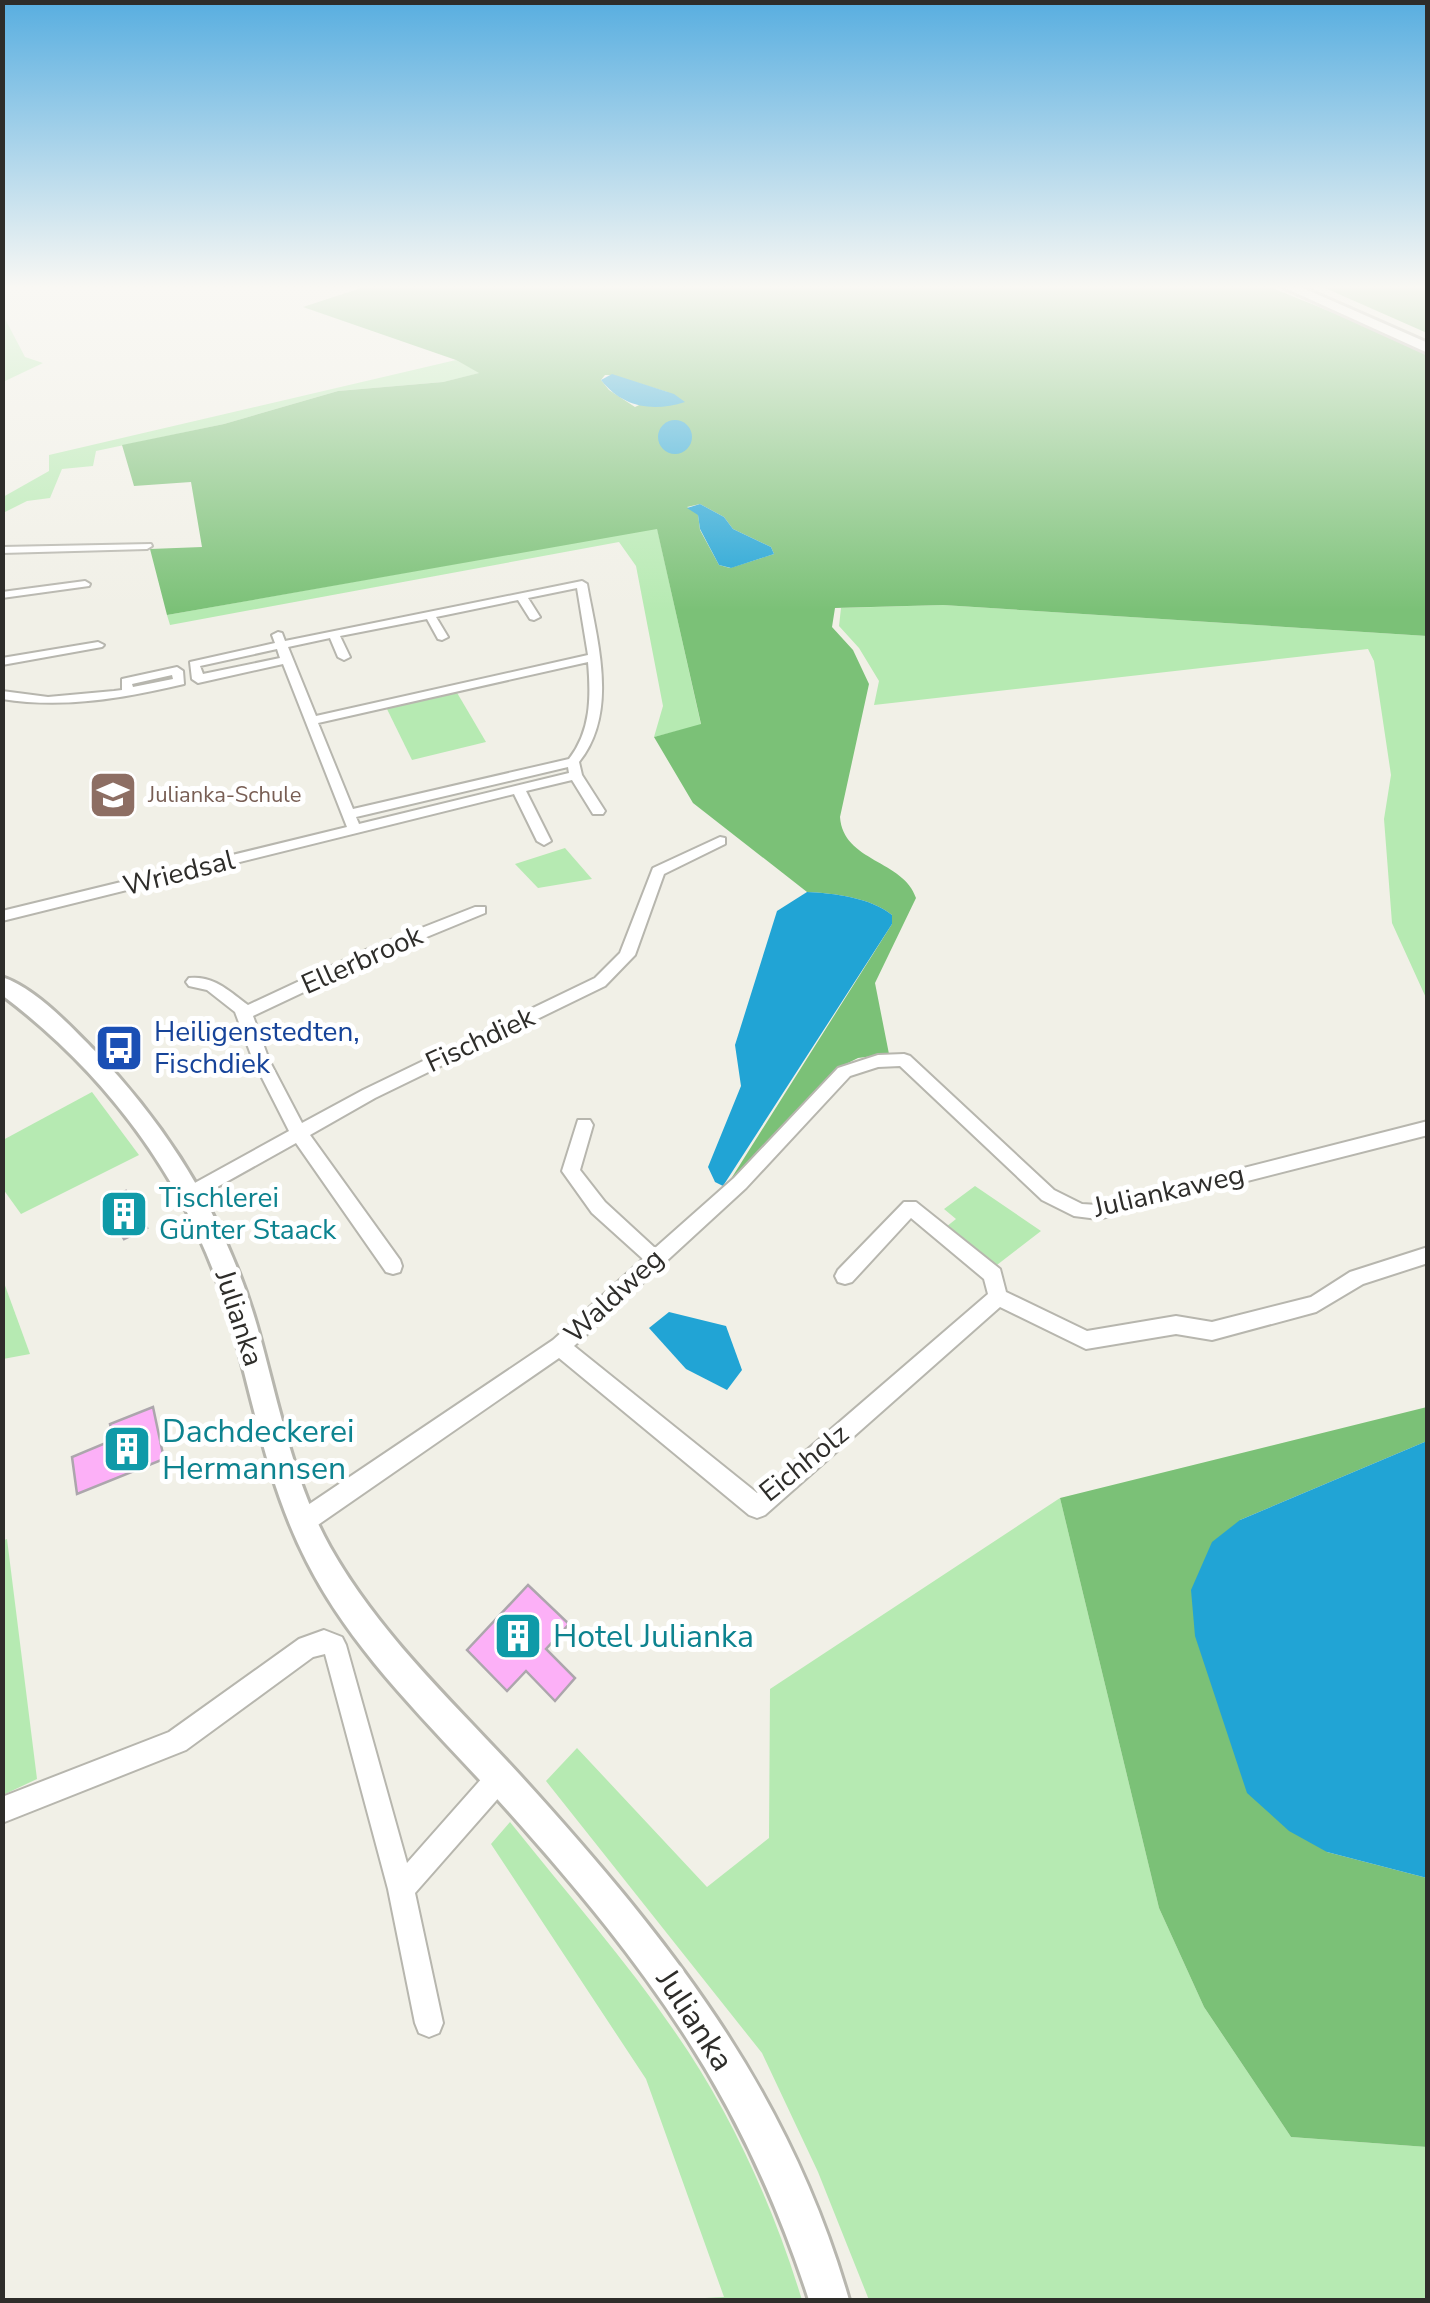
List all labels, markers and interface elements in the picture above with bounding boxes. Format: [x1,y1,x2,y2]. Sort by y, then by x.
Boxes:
school or university icon: Julianka-Schule [87,769,139,821]
place label: Julianka-Schule [147,780,301,810]
street label: Wriedsal [119,841,239,905]
street label: Ellerbrook [295,916,430,1004]
street label: Fischdiek [419,998,541,1082]
place label: Heiligenstedten, Fischdiek [154,1013,360,1083]
bus stop icon: Heiligenstedten, Fischdiek [93,1022,145,1074]
street label: Juliankaweg [1089,1155,1248,1227]
place label: Tischlerei Günter Staack [159,1179,337,1249]
building icon: Tischlerei Günter Staack [98,1188,150,1240]
street label: Waldweg [556,1240,672,1352]
street label: Julianka [205,1264,272,1371]
place label: Dachdeckerei Hermannsen [162,1410,355,1490]
street label: Eichholz [751,1415,857,1511]
building icon: Dachdeckerei Hermannsen [101,1423,153,1475]
building icon: Hotel Julianka [492,1610,544,1662]
place label: Hotel Julianka [553,1615,754,1658]
street label: Julianka [646,1960,744,2079]

